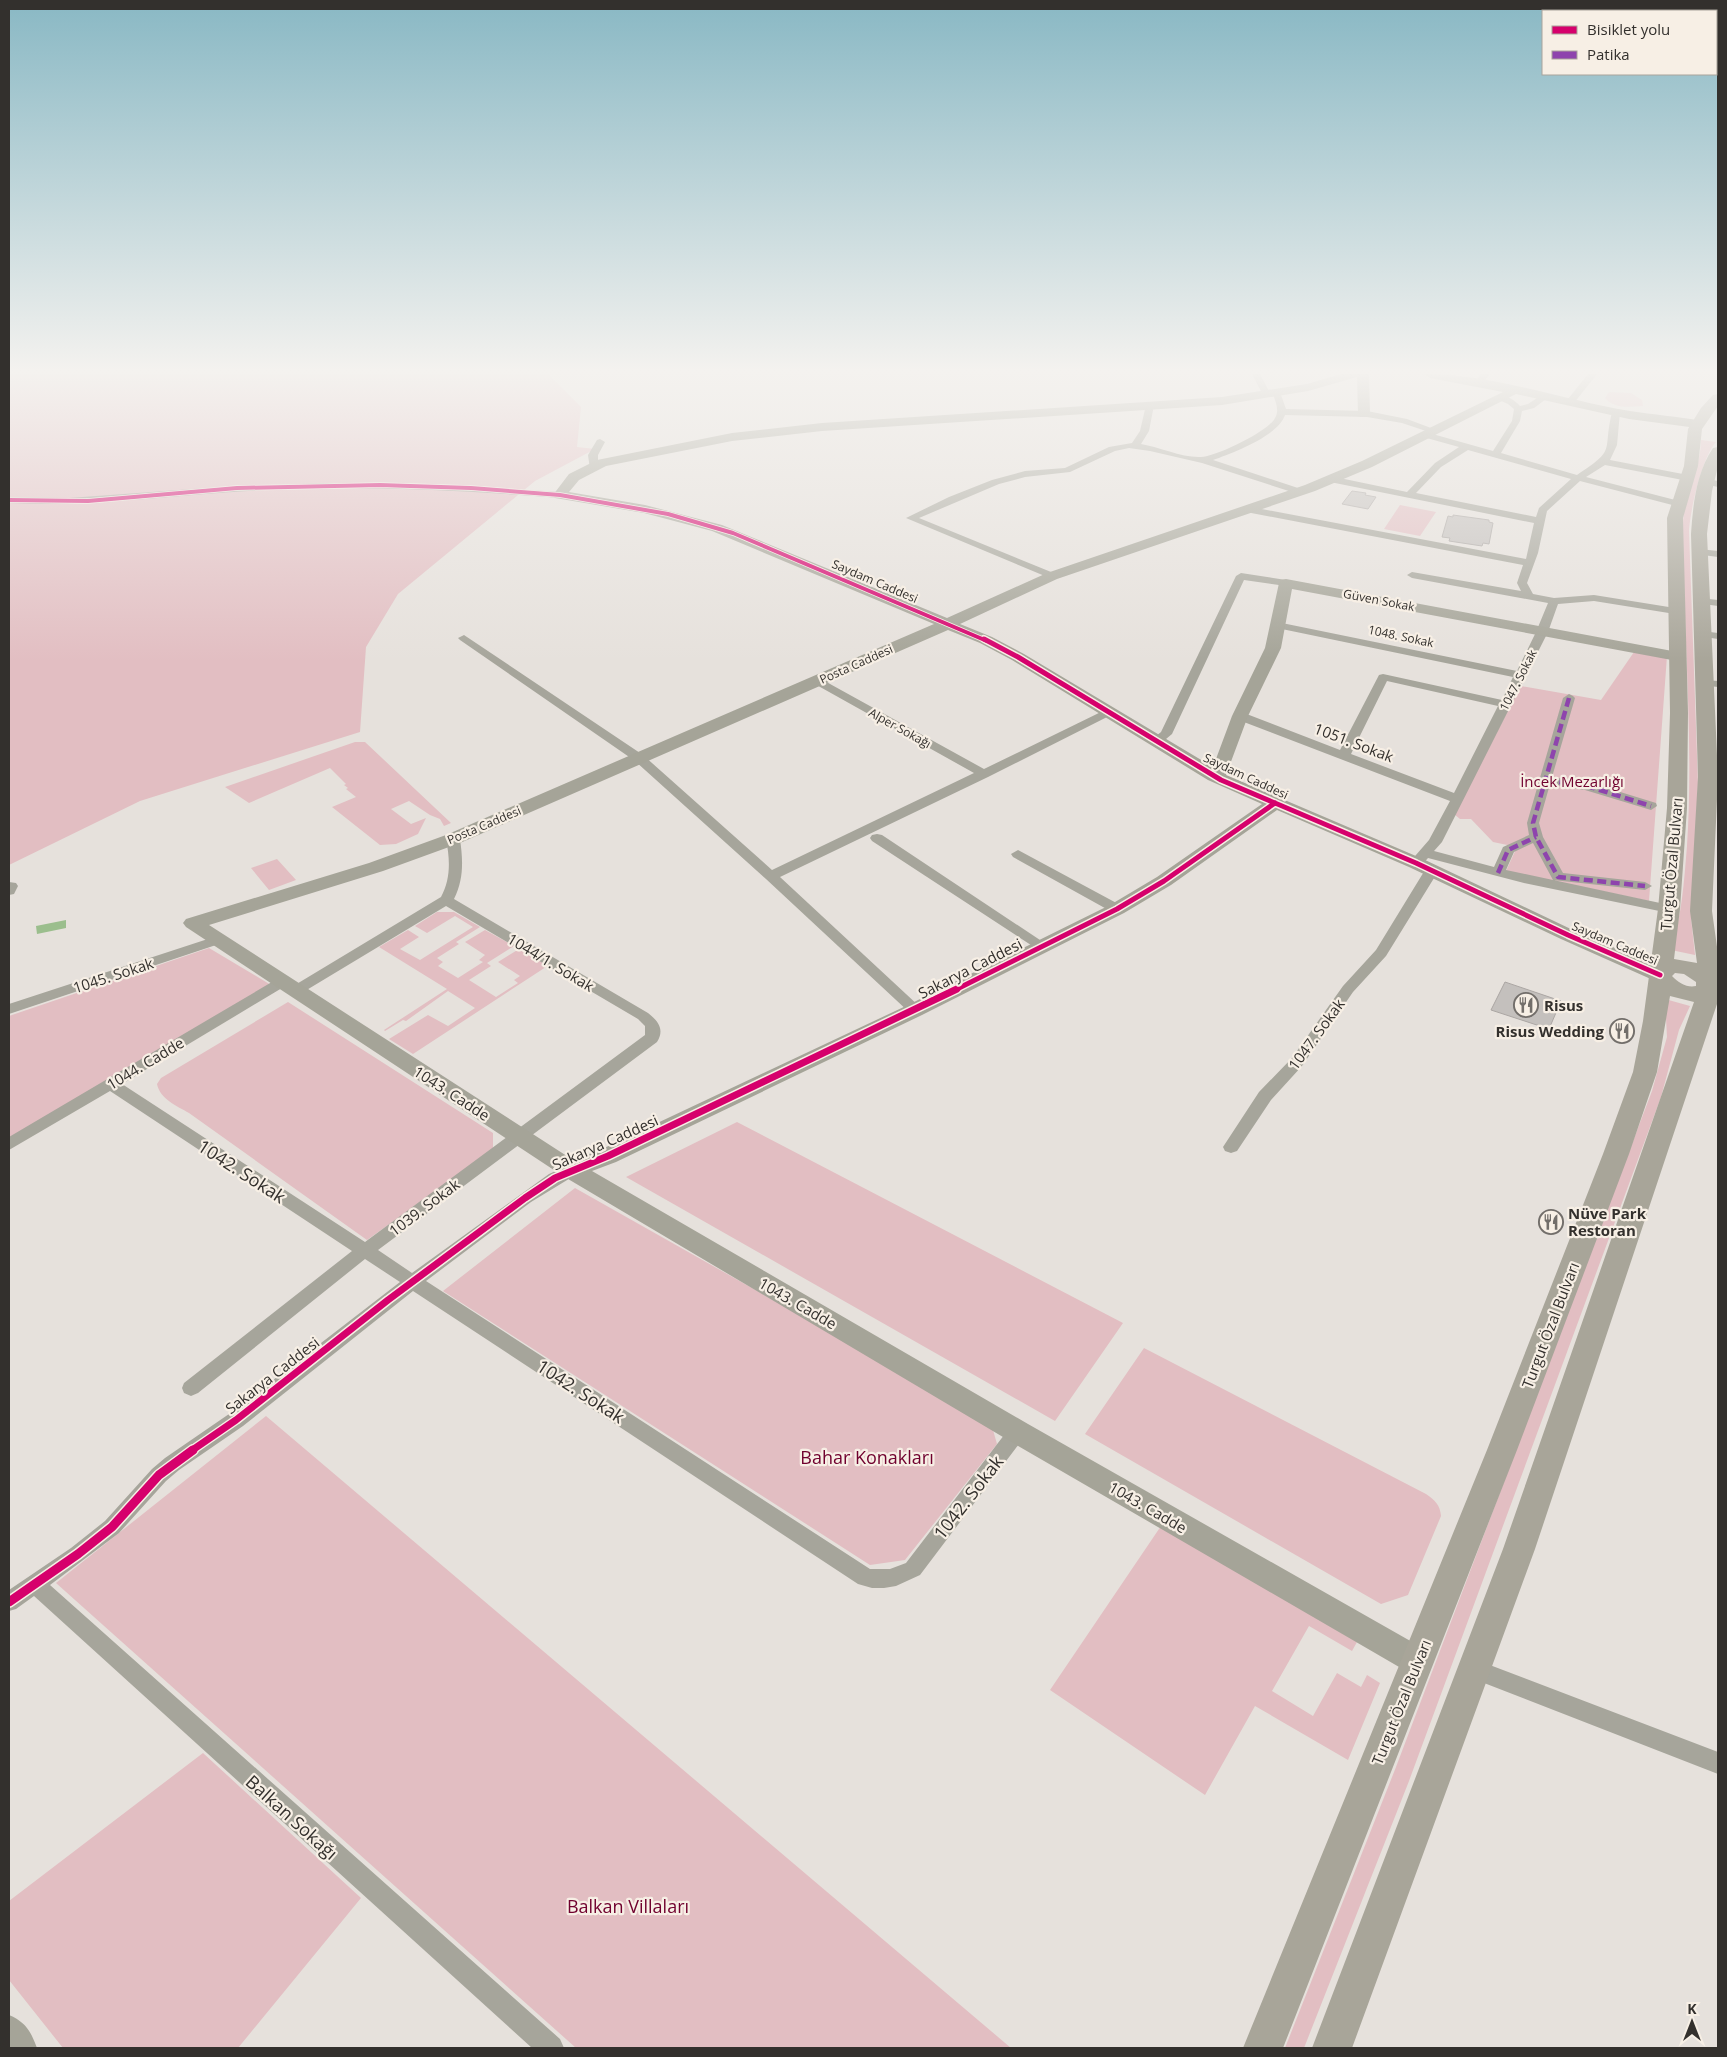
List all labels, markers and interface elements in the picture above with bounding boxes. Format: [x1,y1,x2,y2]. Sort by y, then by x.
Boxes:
legend [1542,10,1717,75]
text: Bisiklet yolu [1587,19,1670,39]
text: Patika [1587,44,1630,64]
street label: Saydam Caddesi [829,555,921,607]
street label: Güven Sokak [1342,585,1417,615]
street label: 1048. Sokak [1367,621,1436,651]
street label: Posta Caddesi [817,640,895,688]
street label: 1047. Sokak [1495,646,1541,714]
street label: Alper Sokağı [866,704,934,752]
street label: 1051. Sokak [1311,718,1397,766]
street label: Saydam Caddesi [1201,749,1291,803]
park label: İncek Mezarlığı [1520,771,1624,791]
street label: Turgut Özal Bulvarı [1655,797,1687,931]
street label: Posta Caddesi [444,802,524,848]
street label: Saydam Caddesi [1569,917,1661,969]
street label: 1044/1. Sokak [504,928,598,996]
street label: Sakarya Caddesi [915,933,1025,1003]
street label: 1045. Sokak [70,953,156,997]
restaurant icon: Risus [1513,992,1539,1018]
street label: 1047. Sokak [1283,994,1349,1074]
place label: Risus [1544,995,1583,1015]
restaurant icon: Risus Wedding [1609,1018,1635,1044]
place label: Risus Wedding [1496,1021,1605,1041]
street label: 1044. Cadde [103,1032,187,1094]
street label: 1043. Cadde [410,1061,494,1125]
street label: Sakarya Caddesi [549,1110,661,1174]
street label: 1042. Sokak [193,1134,291,1209]
street label: 1039. Sokak [385,1174,463,1240]
place label: Nüve Park Restoran [1568,1203,1647,1240]
restaurant icon: Nüve Park Restoran [1538,1209,1564,1235]
street label: Turgut Özal Bulvarı [1517,1259,1583,1391]
street label: 1043. Cadde [755,1273,841,1333]
street label: Sakarya Caddesi [221,1332,323,1418]
street label: 1042. Sokak [532,1354,630,1429]
park label: Bahar Konakları [800,1445,934,1469]
street label: 1042. Sokak [928,1450,1009,1544]
street label: 1043. Cadde [1105,1477,1191,1537]
street label: Turgut Özal Bulvarı [1367,1636,1435,1768]
street label: Balkan Sokağı [241,1769,343,1865]
park label: Balkan Villaları [567,1894,689,1918]
north arrow [1667,1997,1717,2047]
text: K [1687,1999,1697,2018]

